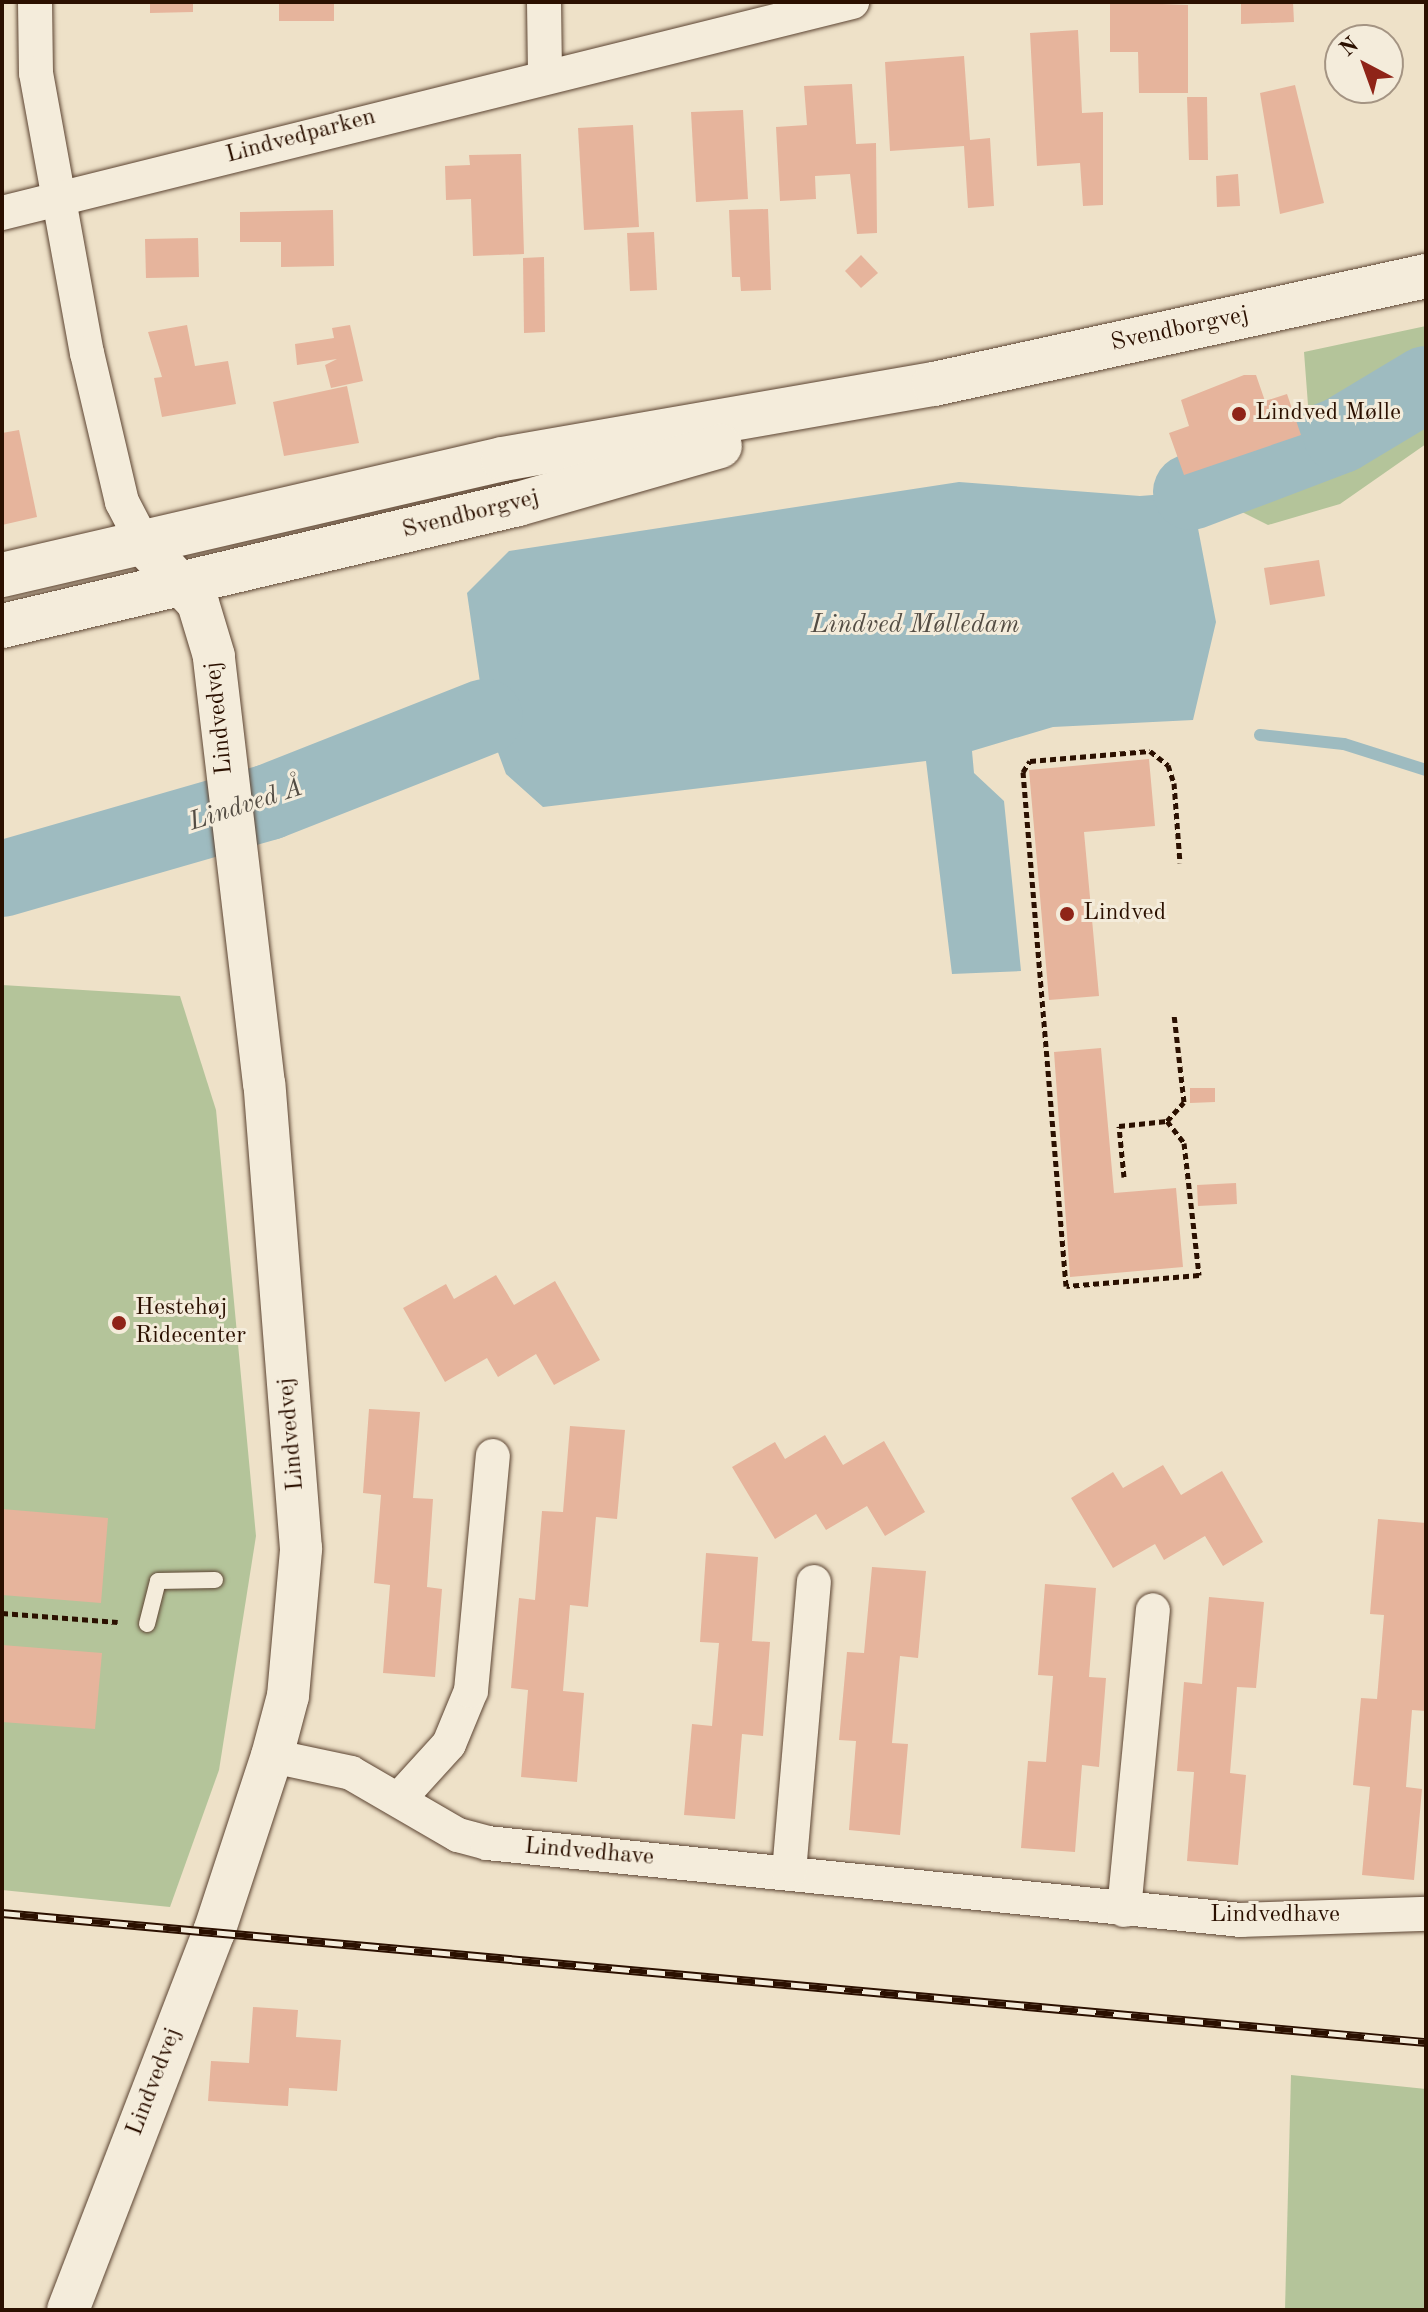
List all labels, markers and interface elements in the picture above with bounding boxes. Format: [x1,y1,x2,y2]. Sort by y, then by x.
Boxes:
north arrow [1324,24,1404,104]
text: N [1336,34,1363,61]
street label: Lindvedparken [223,103,379,171]
street label: Svendborgvej [1108,301,1252,359]
place label: Lindved Mølle [1255,400,1401,428]
marker: Lindved Mølle [1230,405,1248,423]
street label: Svendborgvej [399,484,543,546]
water label: Lindved Mølledam [811,610,1019,642]
street label: Lindvedvej [200,660,240,776]
water label: Lindved Å [185,773,307,839]
place label: Lindved [1083,900,1166,928]
marker: Lindved [1058,905,1076,923]
place label: Hestehøj Ridecenter [135,1295,246,1351]
marker: Hestehøj Ridecenter [110,1314,128,1332]
street label: Lindvedvej [273,1376,311,1492]
street label: Lindvedhave [523,1833,655,1873]
street label: Lindvedhave [1210,1902,1340,1930]
street label: Lindvedvej [121,2024,189,2140]

